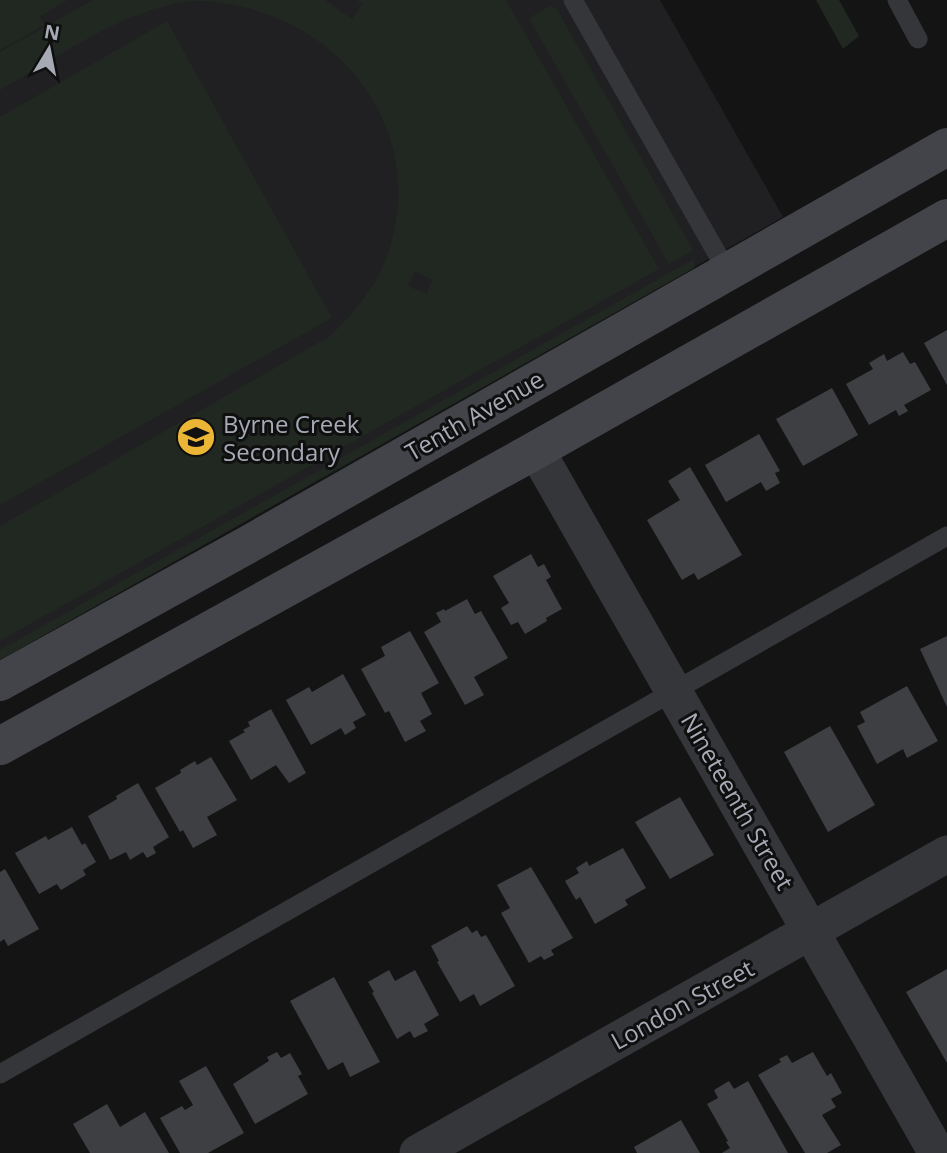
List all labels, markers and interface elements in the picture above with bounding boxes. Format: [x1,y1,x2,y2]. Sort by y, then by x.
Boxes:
north arrow [14,14,84,84]
text: N [42,18,62,46]
street label: Tenth Avenue [399,362,549,468]
place label: Byrne Creek Secondary [223,407,360,468]
school or university icon: Byrne Creek Secondary [175,416,217,458]
street label: Nineteenth Street [674,707,802,895]
street label: London Street [605,951,759,1057]

